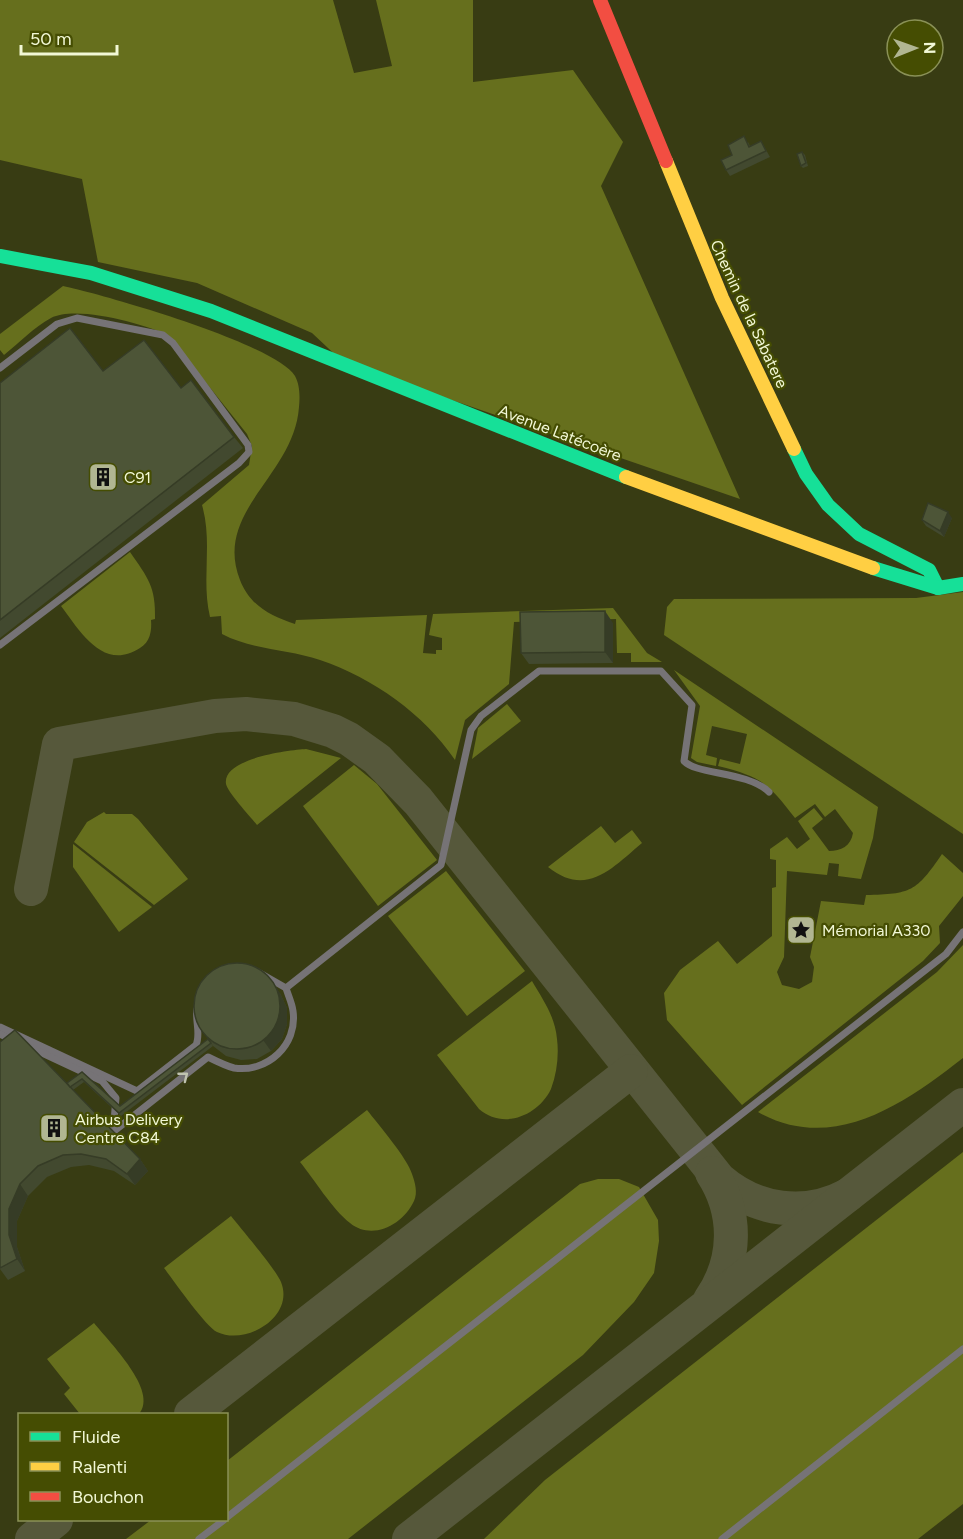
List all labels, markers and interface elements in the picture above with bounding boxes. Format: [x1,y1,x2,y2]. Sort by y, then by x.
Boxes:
scale bar [21,18,117,56]
north arrow [885,18,945,78]
text: 50 m [30,28,72,50]
text: N [920,41,939,54]
street label: Chemin de la Sabatere [706,237,792,391]
street label: Avenue Latécoère [496,401,624,465]
building icon: C91 [87,461,119,493]
place label: C91 [124,468,151,487]
place icon: Mémorial A330 [785,914,817,946]
place label: Mémorial A330 [822,921,930,940]
one-way arrow [177,1073,188,1084]
place label: Airbus Delivery Centre C84 [75,1110,183,1147]
building icon: Airbus Delivery Centre C84 [38,1112,70,1144]
legend [18,1413,228,1521]
text: Fluide [72,1426,121,1448]
text: Ralenti [72,1456,127,1478]
text: Bouchon [72,1486,144,1508]

